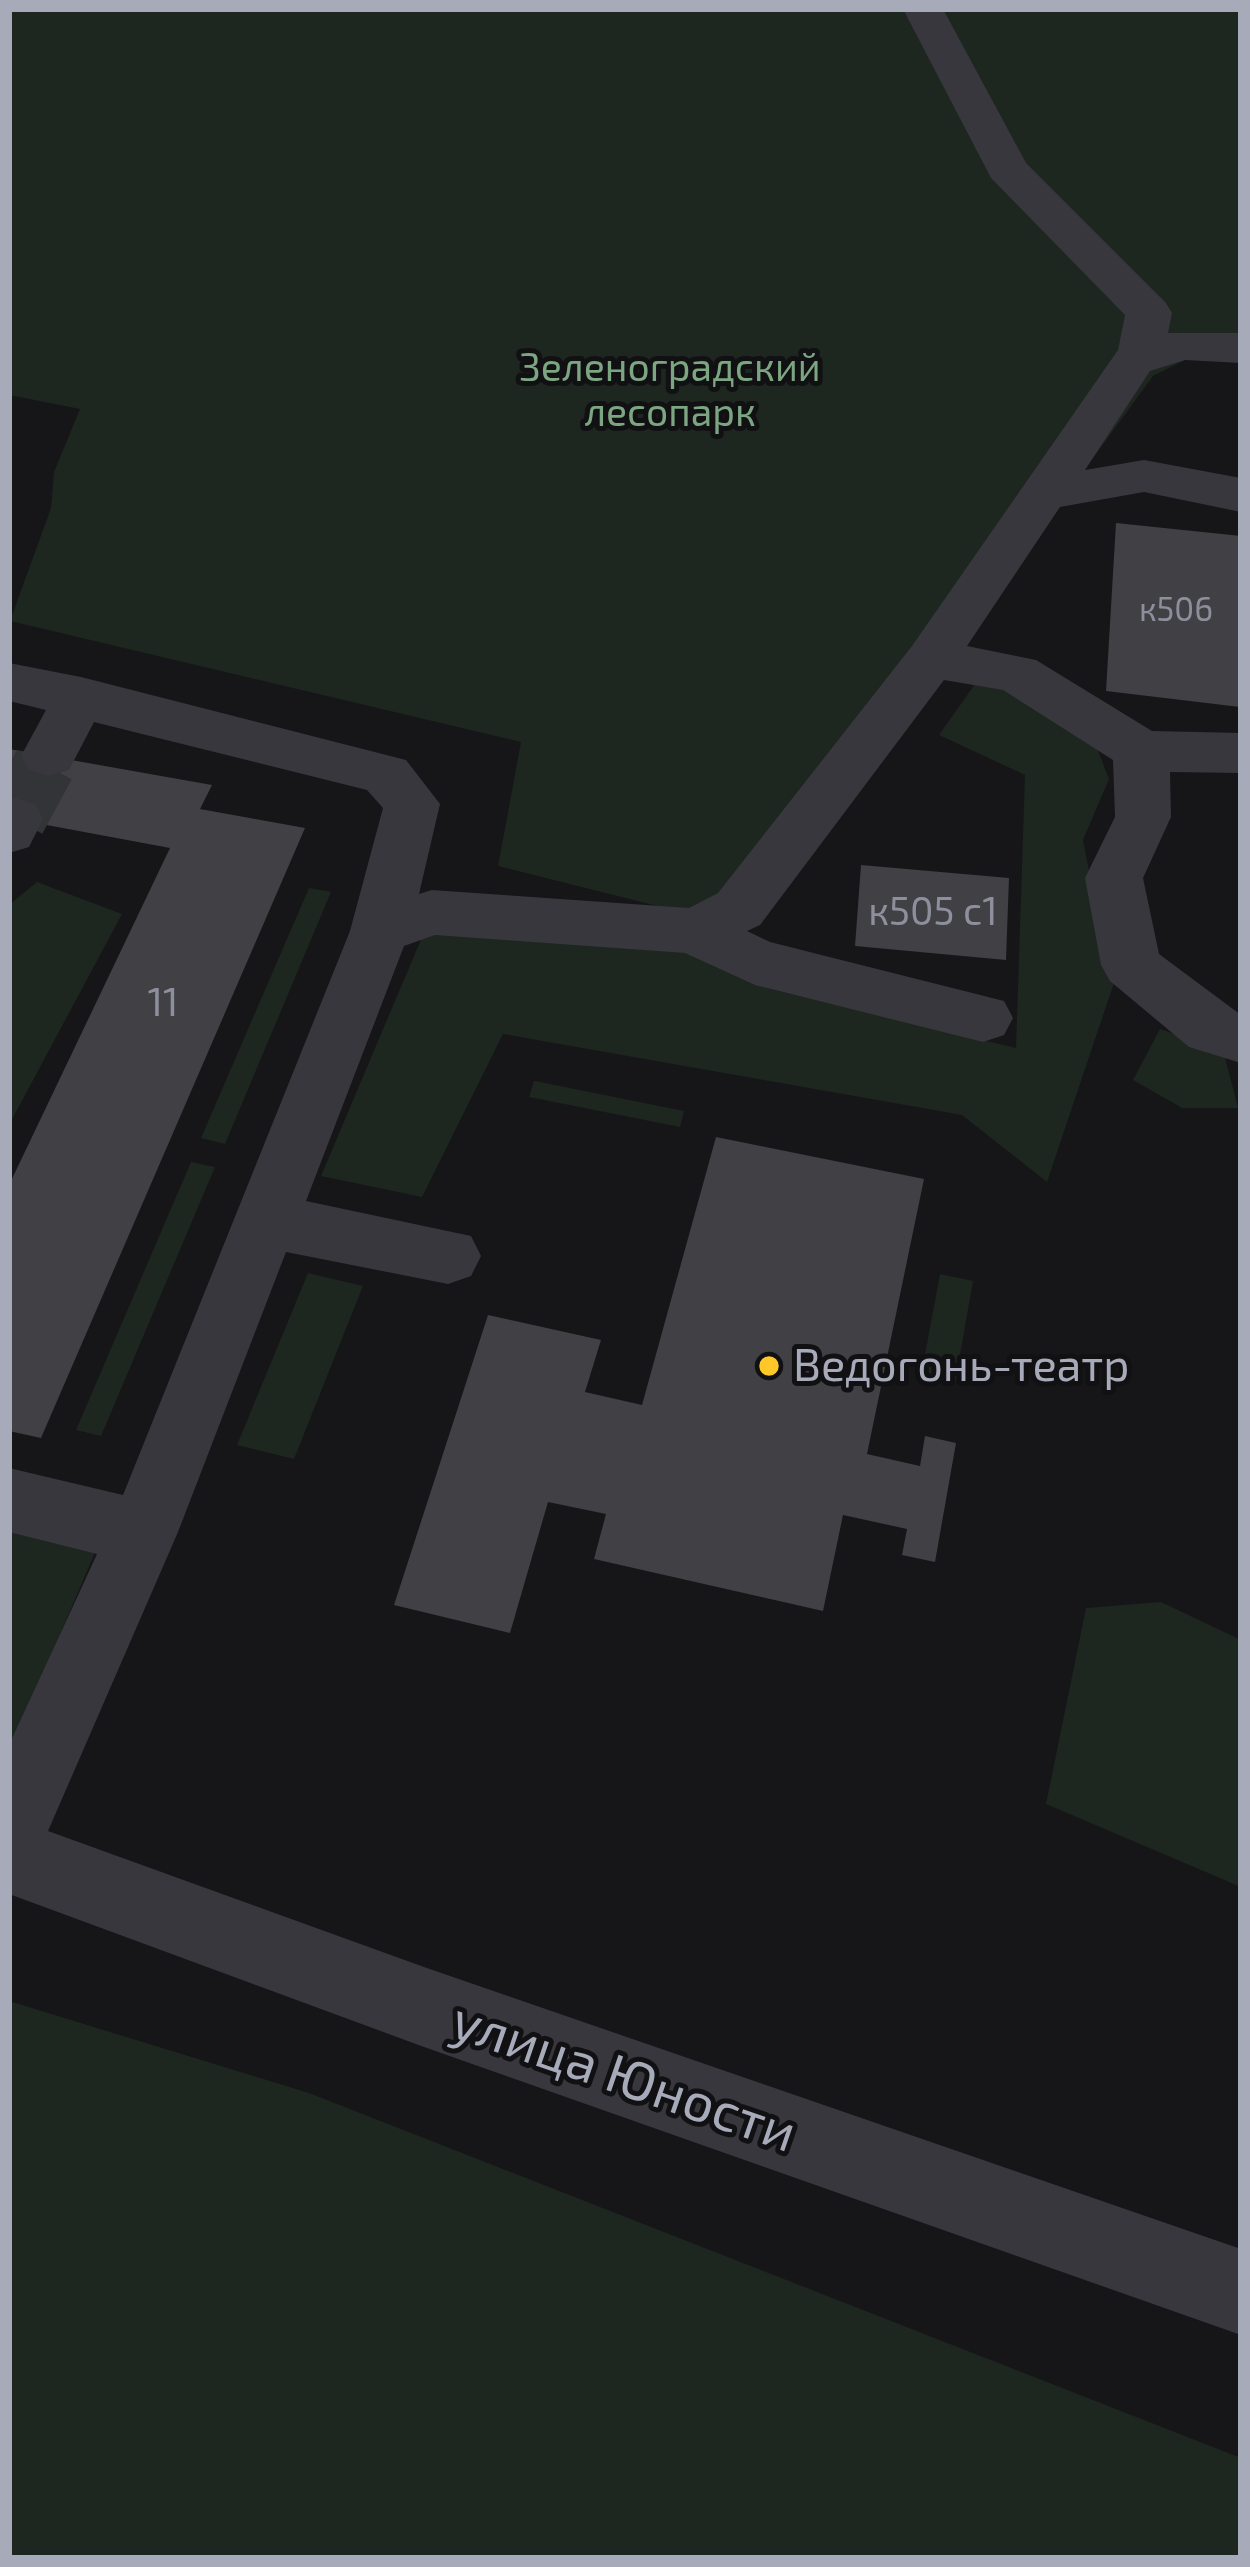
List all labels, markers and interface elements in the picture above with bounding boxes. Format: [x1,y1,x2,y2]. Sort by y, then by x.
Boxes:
park label: Зеленоградский лесопарк [519,345,821,436]
house number: к506 [1139,590,1213,630]
house number: к505 с1 [868,889,998,935]
house number: 11 [147,980,179,1026]
place label: Ведогонь-театр [793,1339,1130,1393]
marker: Ведогонь-театр [756,1353,782,1379]
street label: улица Юности [443,1988,805,2166]

